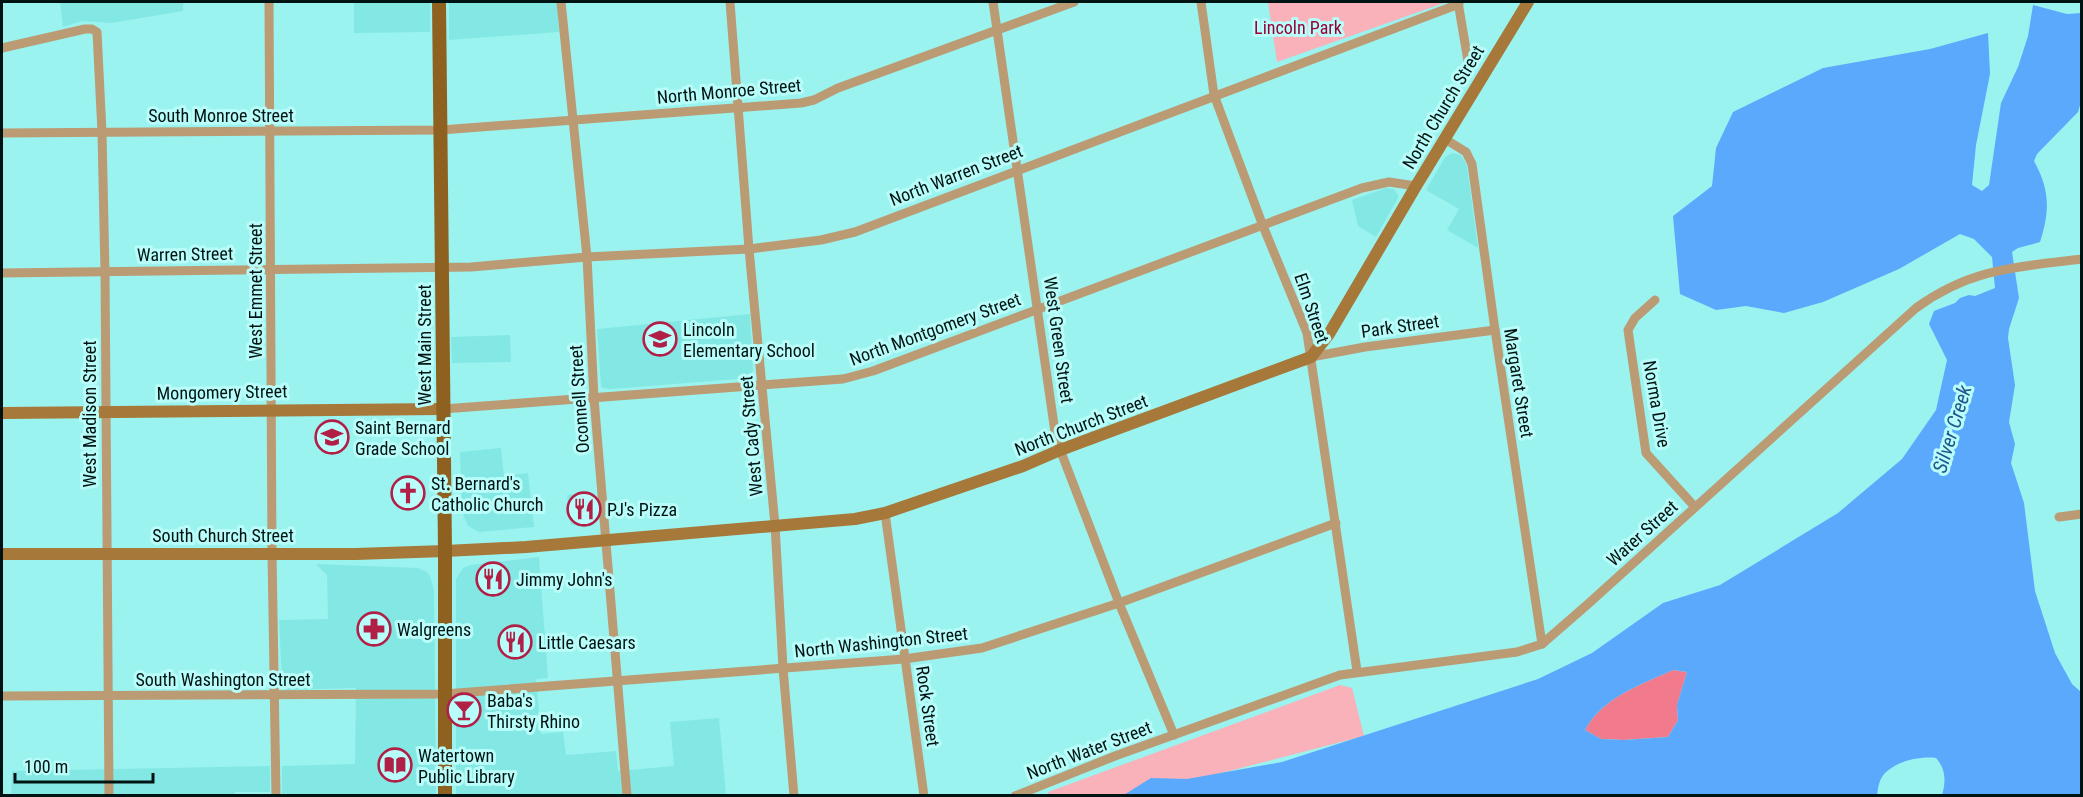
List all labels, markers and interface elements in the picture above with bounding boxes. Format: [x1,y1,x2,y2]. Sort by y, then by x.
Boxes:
park label: Lincoln Park [1254,17,1342,38]
street label: North Church Street [1398,41,1488,173]
street label: North Monroe Street [656,74,802,108]
street label: South Monroe Street [148,105,294,126]
street label: North Warren Street [887,140,1025,210]
street label: West Emmet Street [245,223,266,359]
street label: Warren Street [137,243,233,265]
street label: Elm Street [1290,270,1334,346]
street label: West Green Street [1040,275,1078,405]
street label: West Main Street [414,285,435,405]
street label: North Montgomery Street [847,288,1023,370]
street label: Park Street [1360,310,1440,342]
place label: Lincoln Elementary School [683,319,815,361]
school or university icon: Lincoln Elementary School [642,321,678,357]
street label: Margaret Street [1500,327,1538,439]
street label: West Madison Street [79,340,100,488]
street label: Oconnell Street [565,344,593,454]
street label: Norma Drive [1639,359,1675,449]
street label: West Cady Street [735,375,767,497]
street label: Mongomery Street [156,380,288,404]
water label: Silver Creek [1927,381,1977,476]
street label: North Church Street [1012,390,1150,460]
place label: Saint Bernard Grade School [355,417,451,459]
school or university icon: Saint Bernard Grade School [314,419,350,455]
place label: St. Bernard's Catholic Church [431,473,544,515]
church icon: St. Bernard's Catholic Church [390,475,426,511]
restaurant icon: PJ's Pizza [566,491,602,527]
street label: Water Street [1602,496,1682,570]
place label: PJ's Pizza [607,499,677,520]
street label: South Church Street [152,525,294,546]
restaurant icon: Jimmy John's [475,561,511,597]
place label: Jimmy John's [516,569,612,590]
pharmacy icon: Walgreens [356,611,392,647]
place label: Walgreens [397,619,471,640]
street label: North Washington Street [793,622,969,662]
restaurant icon: Little Caesars [497,624,533,660]
place label: Little Caesars [538,632,636,653]
street label: Rock Street [912,664,944,748]
street label: South Washington Street [135,669,311,690]
place label: Baba's Thirsty Rhino [487,690,580,732]
bar icon: Baba's Thirsty Rhino [446,692,482,728]
street label: North Water Street [1024,717,1154,783]
place label: Watertown Public Library [418,745,515,787]
scale bar [15,746,153,784]
library icon: Watertown Public Library [377,747,413,783]
text: 100 m [24,756,68,777]

